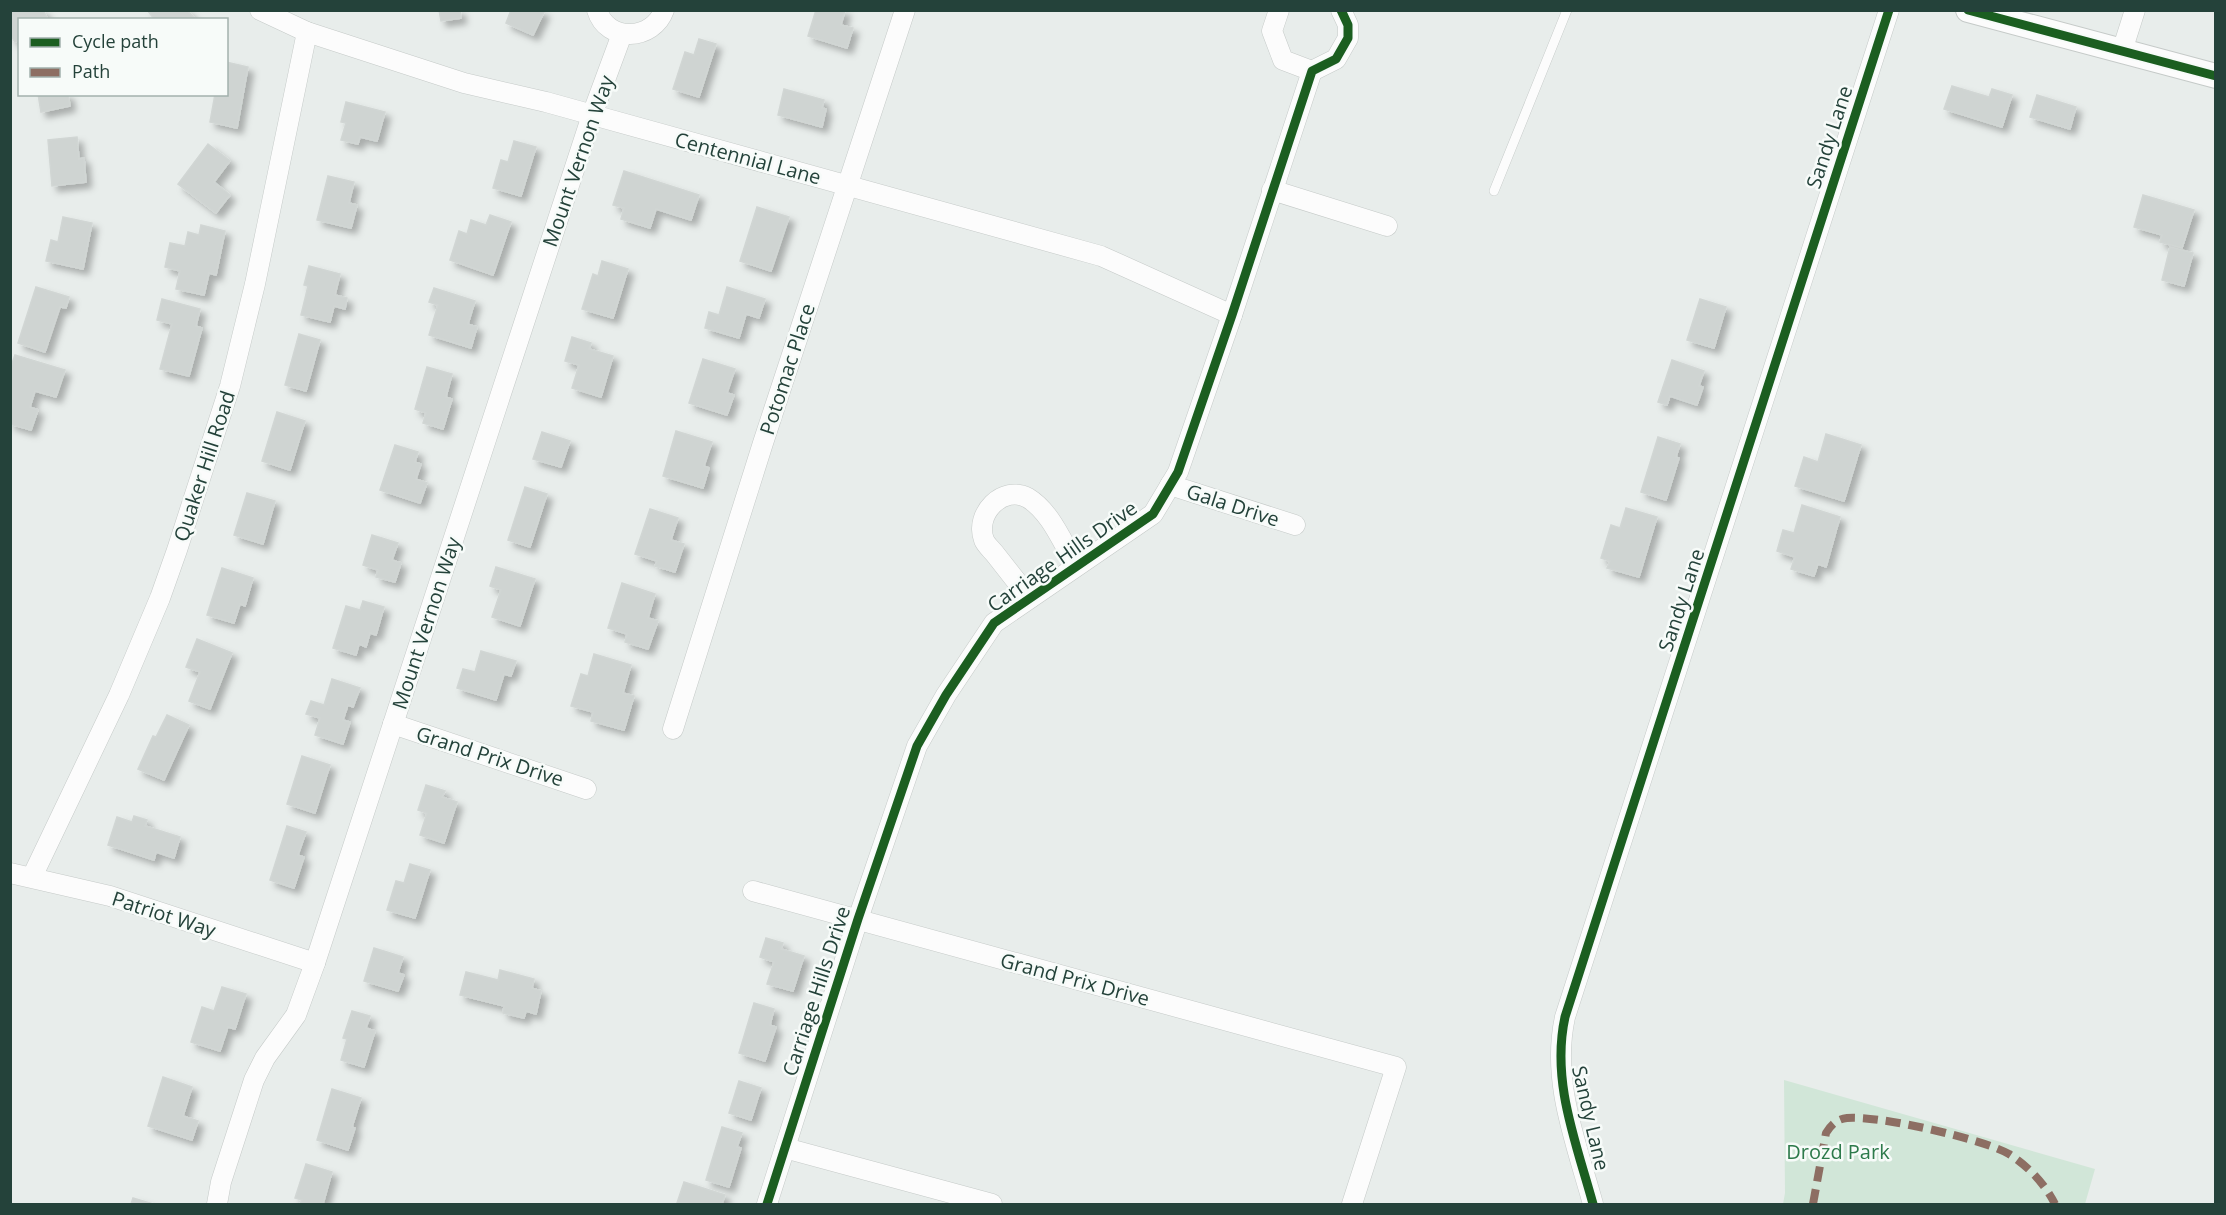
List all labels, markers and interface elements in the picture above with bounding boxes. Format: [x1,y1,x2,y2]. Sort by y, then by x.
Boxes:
legend [18,18,228,96]
text: Cycle path [72,29,159,53]
text: Path [72,59,110,83]
street label: Mount Vernon Way [536,71,620,250]
street label: Sandy Lane [1800,82,1858,192]
street label: Centennial Lane [672,125,824,191]
street label: Potomac Place [753,300,821,438]
street label: Quaker Hill Road [167,387,241,545]
street label: Gala Drive [1183,477,1283,533]
street label: Carriage Hills Drive [982,494,1142,618]
street label: Mount Vernon Way [385,533,467,713]
street label: Sandy Lane [1652,545,1710,655]
street label: Grand Prix Drive [413,719,567,793]
street label: Patriot Way [109,885,220,944]
street label: Carriage Hills Drive [776,903,856,1079]
street label: Grand Prix Drive [997,946,1153,1012]
street label: Sandy Lane [1566,1063,1616,1173]
park label: Drozd Park [1786,1138,1890,1165]

